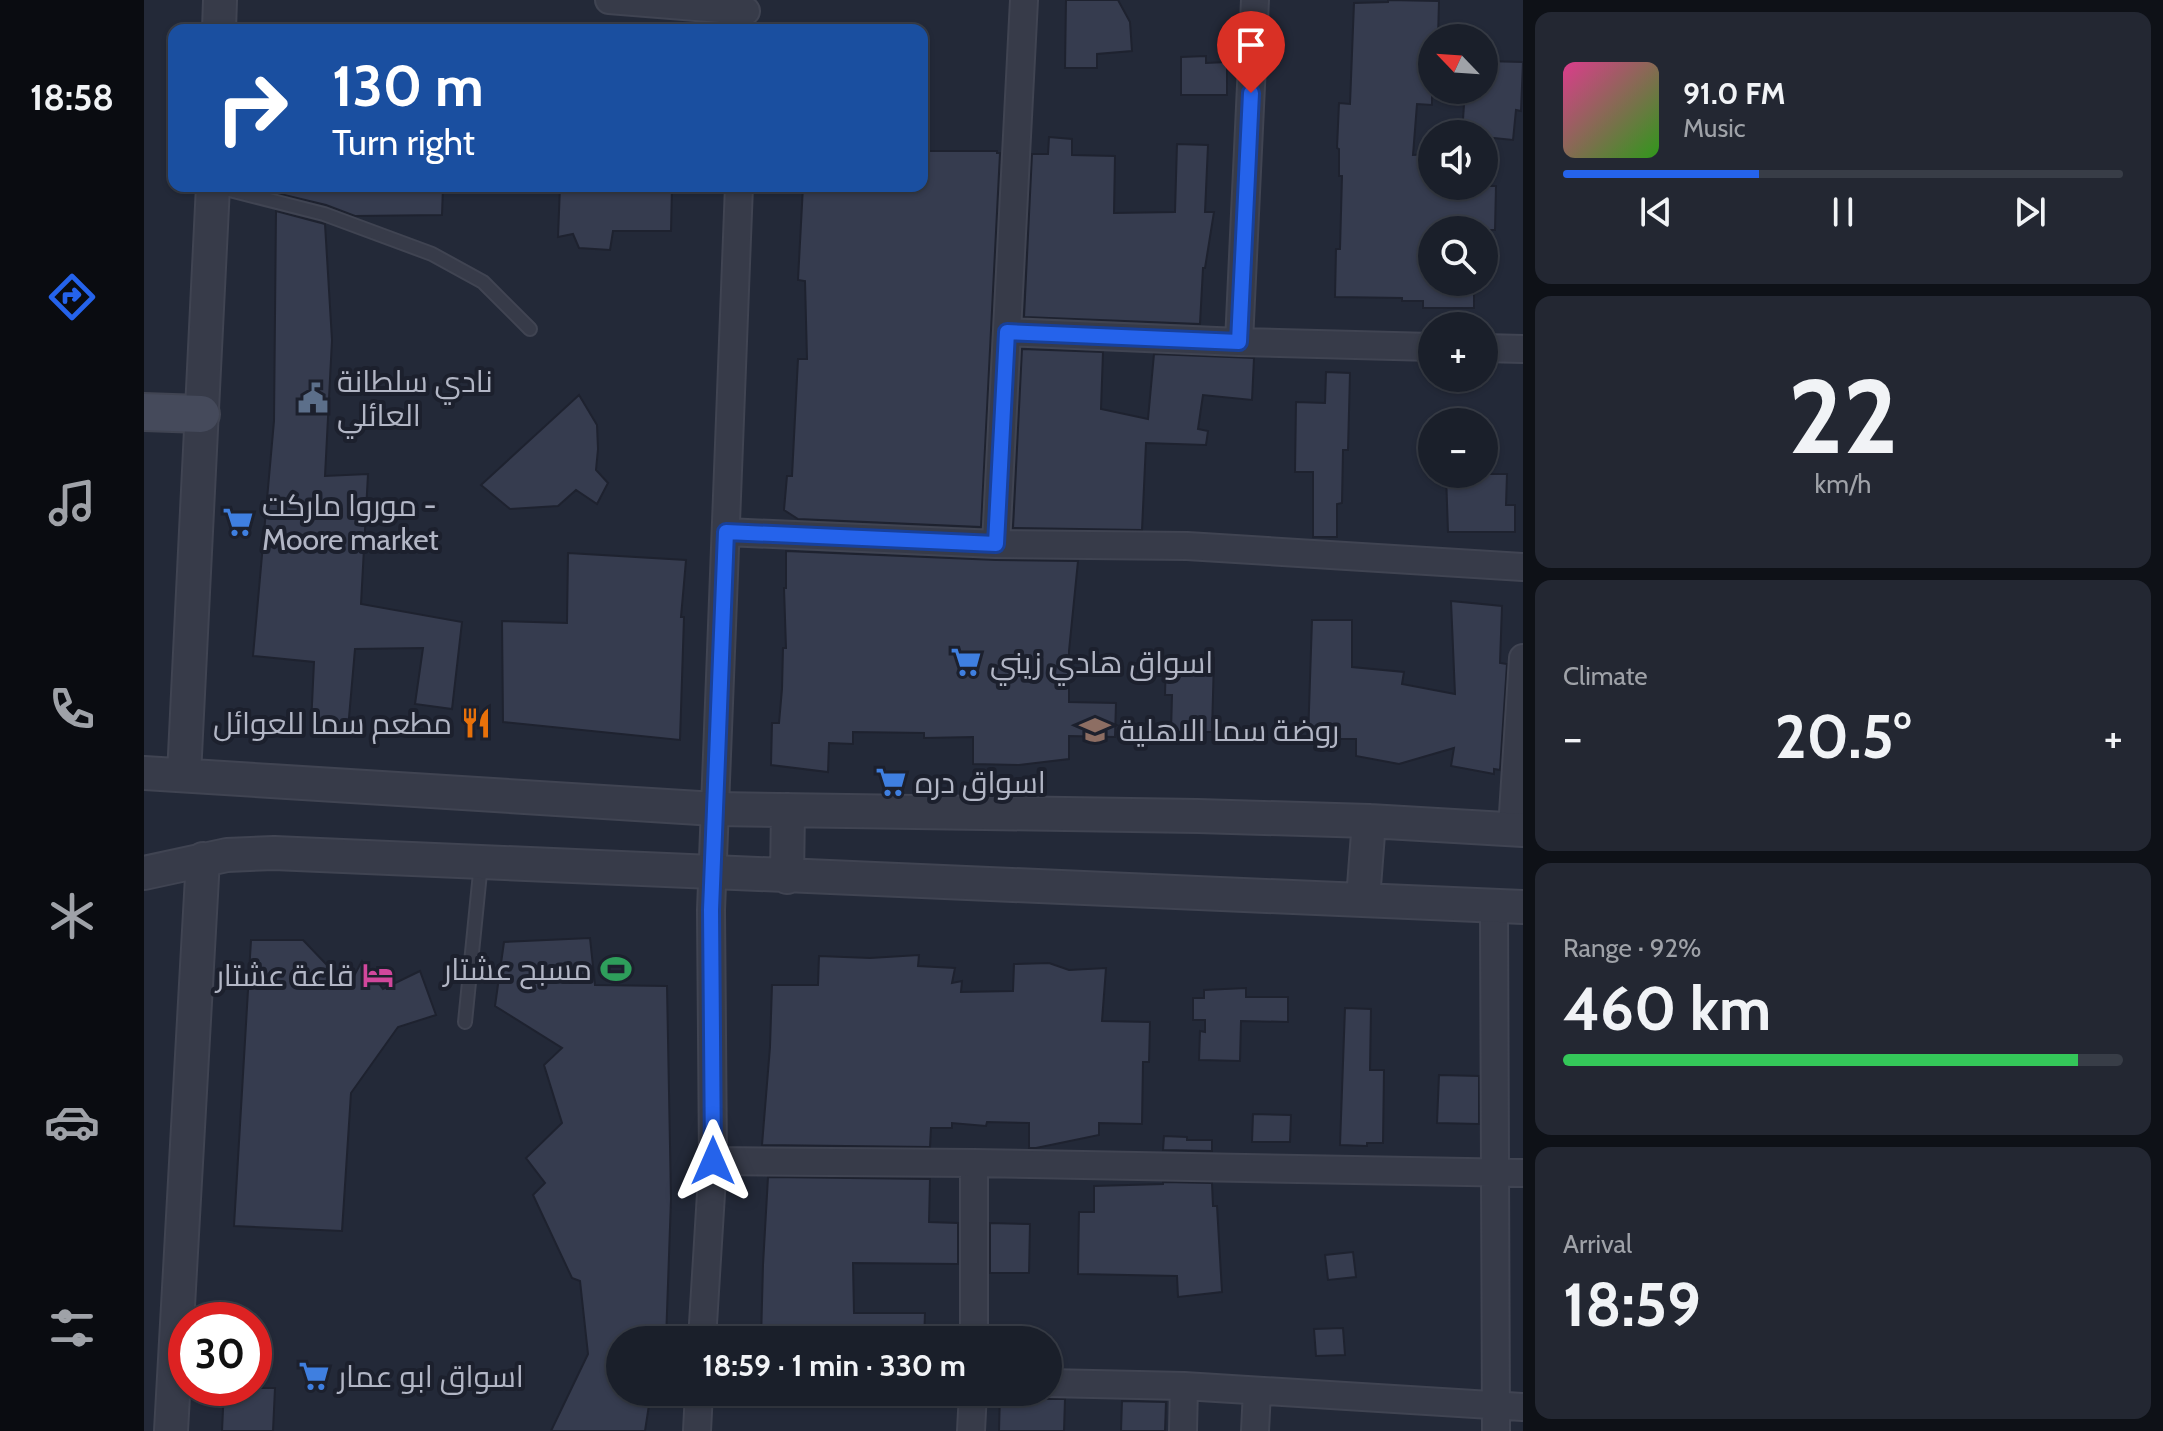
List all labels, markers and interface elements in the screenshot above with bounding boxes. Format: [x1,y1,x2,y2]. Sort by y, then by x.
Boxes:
pin [1217,11,1285,93]
icon: arrive [1229,23,1273,67]
north arrow [1418,24,1498,104]
map controls [1418,24,1498,488]
text: 130 m [332,52,484,120]
icon: right [200,56,304,160]
text: 18:58 [30,75,114,119]
text: 91.0 FM [1683,75,1786,112]
text: Music [1683,112,1746,144]
text: Turn right [332,120,475,164]
button: sound [1418,120,1498,200]
icon: previous [1634,190,1678,234]
icon: pause [1821,190,1865,234]
icon: next [2008,190,2052,234]
button: search [1418,216,1498,296]
icon: directions [44,269,100,325]
button: + [1418,312,1498,392]
text: 22 [1788,353,1898,479]
place label: نادي سلطانة العائلي [337,363,493,439]
public building icon: نادي سلطانة العائلي [296,381,330,415]
button: − [1418,408,1498,488]
text: km/h [1815,468,1871,500]
icon: music [44,475,100,531]
place label: موروا ماركت - Moore market [262,487,439,558]
supermarket icon: موروا ماركت - Moore market [221,505,255,539]
place label: اسواق هادي زيني [990,644,1213,686]
supermarket icon: اسواق هادي زيني [949,645,983,679]
text: Climate [1563,660,1648,692]
icon: phone [44,681,100,737]
text: 20.5° [1775,700,1911,773]
place label: مطعم سما للعوائل [213,705,452,744]
restaurant icon: مطعم سما للعوائل [459,706,493,740]
text: − [1563,711,1582,764]
text: + [2104,711,2123,764]
place label: روضة سما الاهلية [1119,712,1339,749]
school or university icon: روضة سما الاهلية [1078,713,1112,747]
place label: اسواق دره [915,764,1046,801]
supermarket icon: اسواق دره [874,765,908,799]
icon: climate [44,888,100,944]
text: Range · 92% [1563,932,1701,964]
place label: مسبح عشتار [441,951,592,990]
sports icon: مسبح عشتار [599,952,633,986]
place label: قاعة عشتار [214,957,354,994]
hotel icon: قاعة عشتار [361,958,395,992]
text: 460 km [1563,972,1771,1045]
icon: car [44,1094,100,1150]
position arrow [671,1119,755,1203]
text: Arrival [1563,1228,1632,1260]
text: 18:59 [1563,1268,1701,1341]
icon: filters [44,1300,100,1356]
speed limit sign: 30 [168,1302,272,1406]
text: 18:59 · 1 min · 330 m [702,1347,966,1384]
place label: اسواق ابو عمار [336,1358,524,1395]
supermarket icon: اسواق ابو عمار [297,1359,331,1393]

